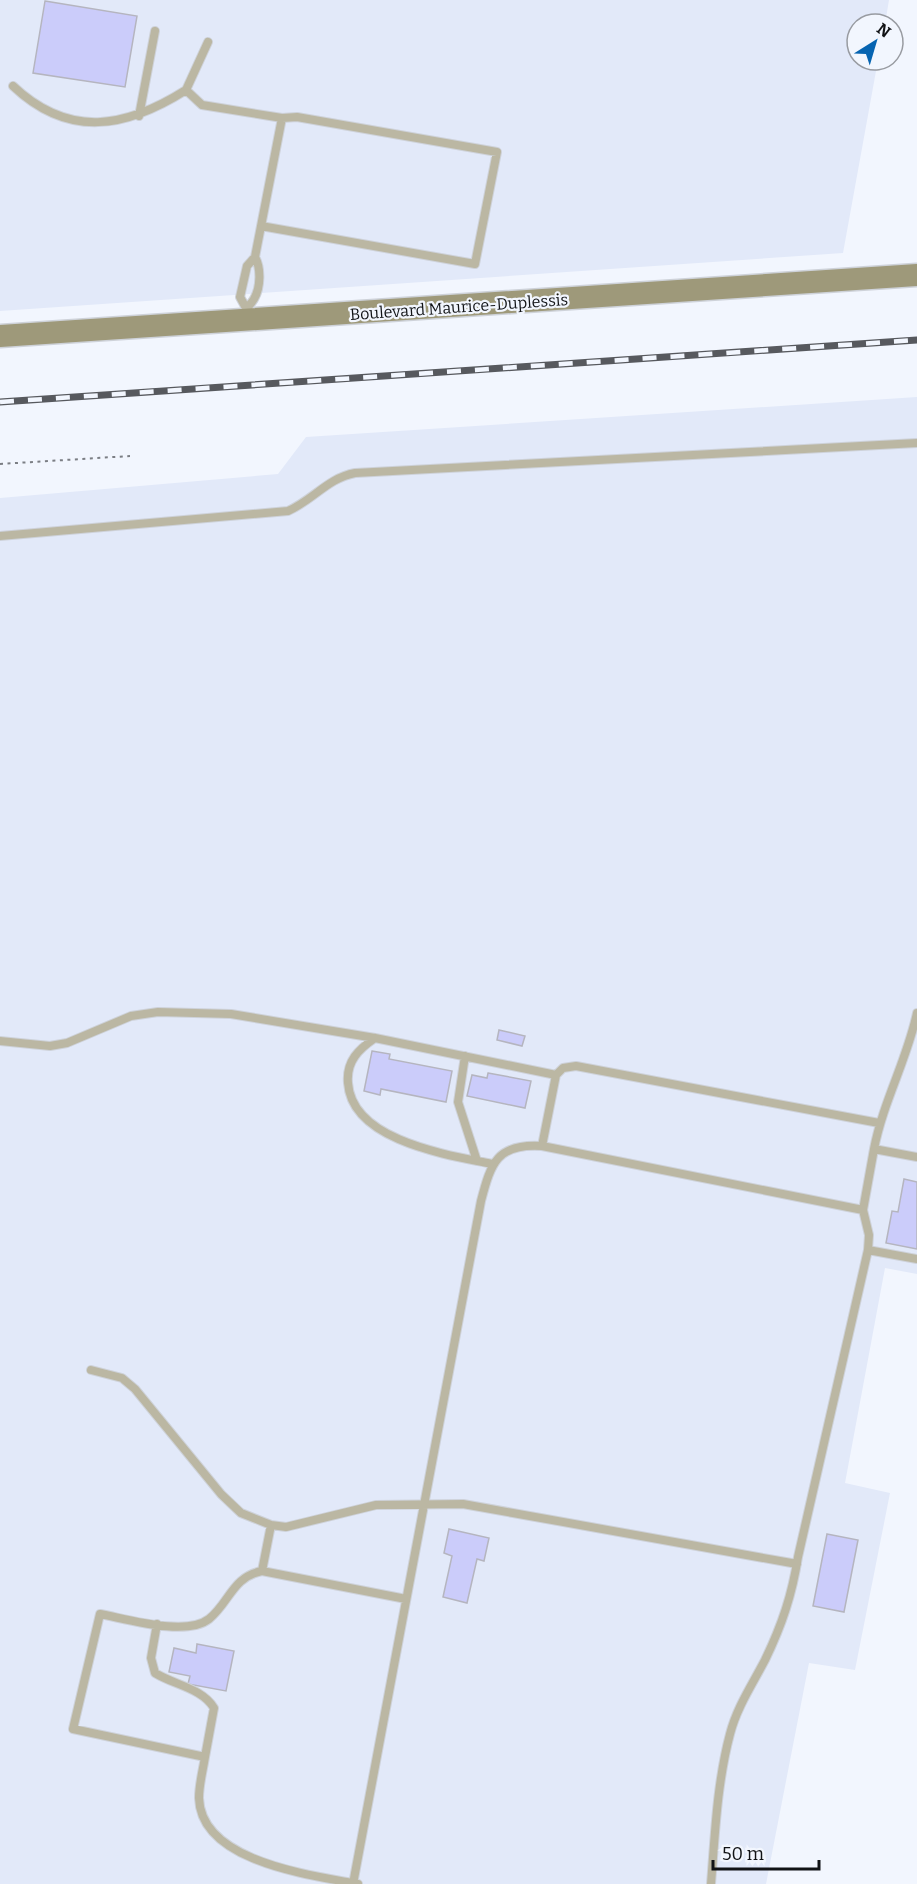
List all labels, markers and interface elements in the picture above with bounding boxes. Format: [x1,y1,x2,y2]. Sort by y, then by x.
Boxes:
north arrow [845,12,905,72]
text: N [873,19,894,42]
street label: Boulevard Maurice-Duplessis [349,290,569,324]
scale bar [713,1833,820,1871]
text: 50 m [722,1843,764,1865]

